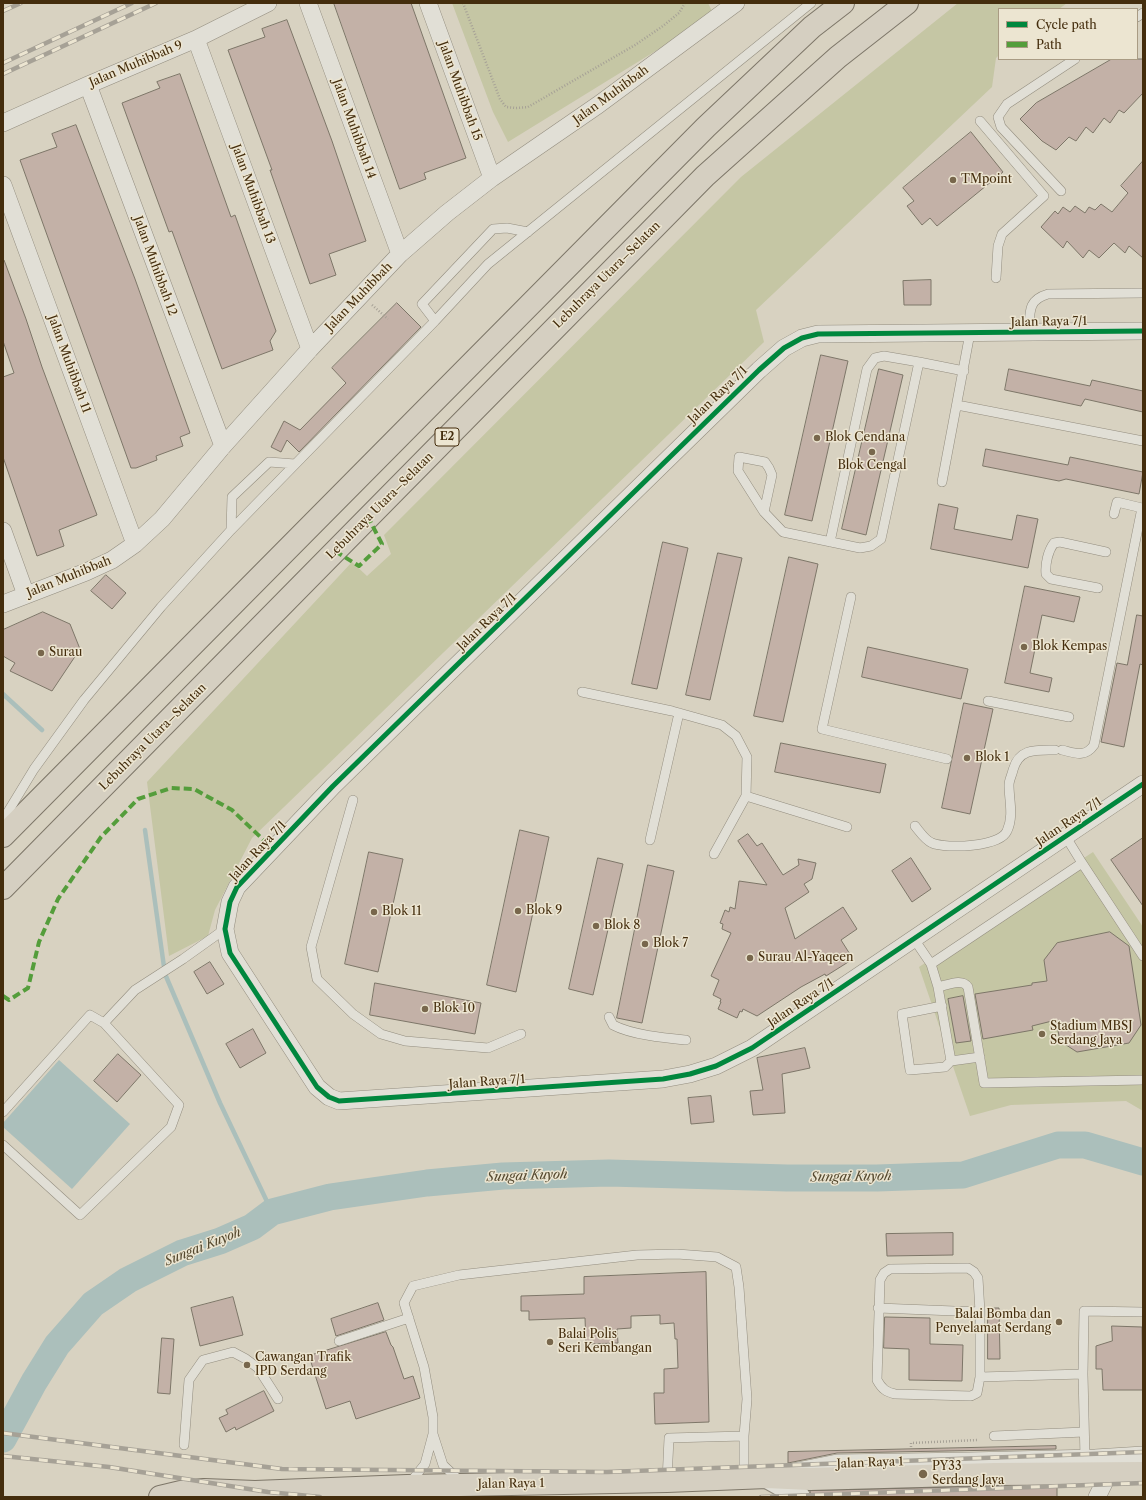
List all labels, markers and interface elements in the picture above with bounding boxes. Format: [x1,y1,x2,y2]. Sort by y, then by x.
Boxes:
legend [998,8,1138,60]
text: Cycle path [1036,17,1097,32]
text: Path [1036,37,1062,52]
street label: Jalan Muhibbah 9 [87,38,185,90]
street label: Jalan Muhibbah 15 [435,39,485,143]
street label: Jalan Muhibbah [570,63,652,127]
street label: Jalan Muhibbah 14 [329,77,379,181]
street label: Jalan Muhibbah 13 [228,142,278,246]
place label: TMpoint [961,173,1012,187]
marker: TMpoint [948,175,958,185]
street label: Jalan Muhibbah 12 [130,214,180,318]
street label: Lebuhraya Utara–Selatan [551,219,663,331]
street label: Jalan Muhibbah [323,260,395,334]
street label: Jalan Muhibbah 11 [45,313,93,415]
street label: Jalan Raya 7/1 [1011,314,1087,330]
street label: Jalan Raya 7/1 [685,363,751,427]
road number: E2 [435,428,459,446]
place label: Blok Cendana [825,431,905,445]
marker: Blok Cendana [812,433,822,443]
marker: Blok Cengal [867,447,877,457]
street label: Lebuhraya Utara–Selatan [324,450,436,562]
place label: Blok Cengal [837,459,907,473]
street label: Jalan Muhibbah [25,553,113,601]
street label: Jalan Raya 7/1 [454,590,520,654]
place label: Blok Kempas [1032,640,1107,654]
marker: Blok Kempas [1019,642,1029,652]
place label: Surau [49,646,82,660]
marker: Surau [36,648,46,658]
street label: Lebuhraya Utara–Selatan [97,681,209,793]
place label: Blok 1 [975,751,1009,765]
marker: Blok 1 [962,753,972,763]
street label: Jalan Raya 7/1 [1033,795,1105,849]
street label: Jalan Raya 7/1 [227,818,289,884]
place label: Blok 9 [526,904,562,918]
place label: Blok 11 [382,905,421,919]
marker: Blok 9 [513,906,523,916]
marker: Blok 11 [369,907,379,917]
place label: Blok 8 [604,919,640,933]
marker: Blok 8 [591,921,601,931]
place label: Blok 7 [653,937,688,951]
marker: Blok 7 [640,939,650,949]
place label: Surau Al-Yaqeen [758,951,853,965]
marker: Surau Al-Yaqeen [745,953,755,963]
street label: Jalan Raya 7/1 [765,976,837,1030]
place label: Blok 10 [433,1002,475,1016]
marker: Blok 10 [420,1004,430,1014]
place label: Stadium MBSJ Serdang Jaya [1050,1020,1133,1048]
marker: Stadium MBSJ Serdang Jaya [1037,1029,1047,1039]
street label: Jalan Raya 7/1 [448,1072,526,1092]
water label: Sungai Kuyoh [486,1167,568,1185]
water label: Sungai Kuyoh [810,1168,892,1186]
water label: Sungai Kuyoh [163,1225,243,1269]
place label: Balai Bomba dan Penyelamat Serdang [935,1308,1051,1336]
marker: Balai Bomba dan Penyelamat Serdang [1054,1317,1064,1327]
place label: Balai Polis Seri Kembangan [558,1328,652,1356]
marker: Balai Polis Seri Kembangan [545,1337,555,1347]
place label: Cawangan Trafik IPD Serdang [255,1351,351,1379]
marker: Cawangan Trafik IPD Serdang [242,1360,252,1370]
street label: Jalan Raya 1 [836,1455,904,1471]
place label: PY33 Serdang Jaya [932,1460,1004,1488]
marker: PY33 Serdang Jaya [917,1468,929,1480]
street label: Jalan Raya 1 [478,1476,544,1492]

